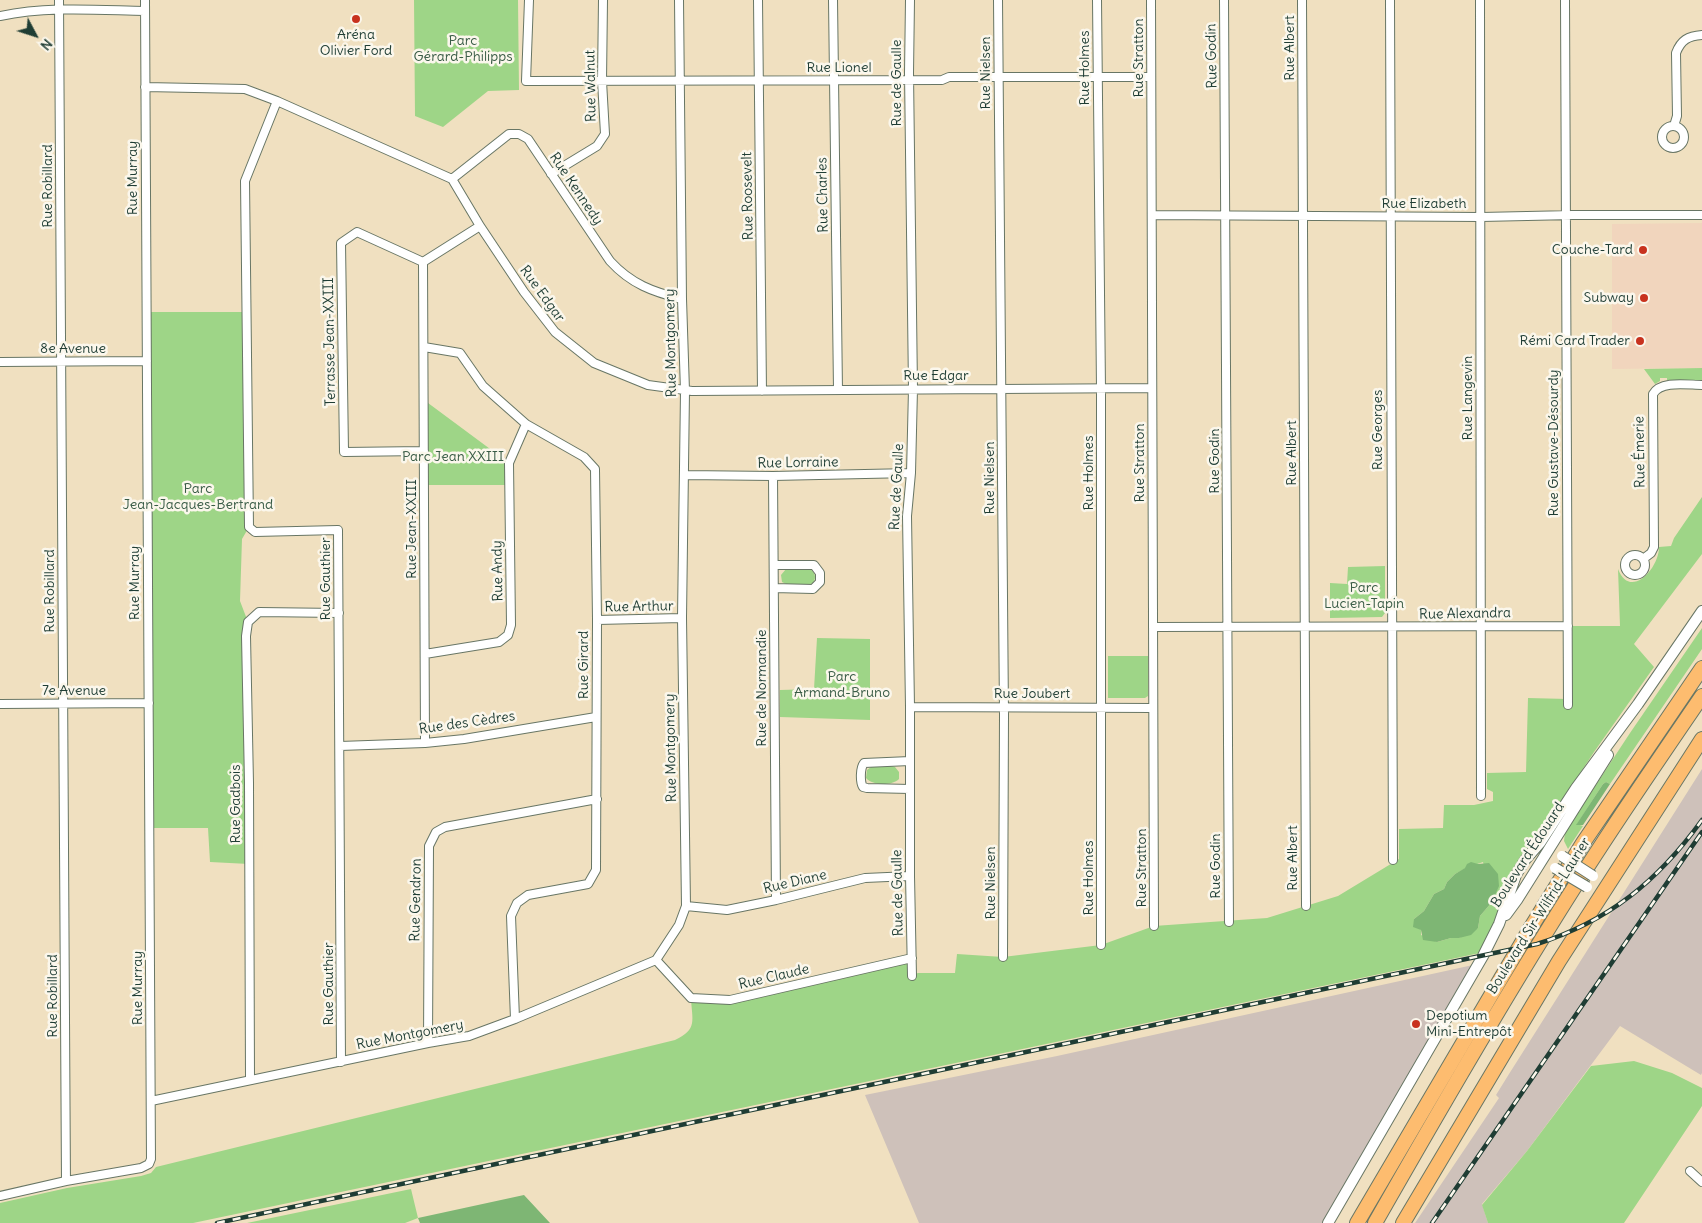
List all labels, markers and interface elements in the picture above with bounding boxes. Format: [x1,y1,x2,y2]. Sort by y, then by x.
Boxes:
north arrow [10,10,60,60]
marker: Aréna Olivier Ford [350,13,362,25]
street label: Rue Albert [1282,15,1298,81]
street label: Rue Stratton [1131,18,1147,98]
street label: Rue Godin [1203,23,1221,89]
place label: Aréna Olivier Ford [320,27,392,59]
street label: Rue Holmes [1077,30,1093,106]
park label: Parc Gérard-Philipps [413,33,513,65]
text: N [36,35,56,54]
street label: Rue Nielsen [978,36,994,110]
street label: Rue de Gaulle [889,40,905,126]
street label: Rue Walnut [582,50,600,122]
street label: Rue Lionel [806,60,872,76]
street label: Rue Murray [125,141,141,215]
street label: Rue Robillard [40,144,56,228]
street label: Rue Kennedy [546,150,606,228]
street label: Rue Roosevelt [739,152,757,240]
street label: Rue Charles [814,157,832,233]
street label: Rue Elizabeth [1382,196,1466,212]
place label: Couche-Tard [1552,242,1633,258]
marker: Couche-Tard [1637,244,1649,256]
street label: Rue Edgar [516,263,568,325]
street label: Terrasse Jean-XXIII [320,277,340,407]
street label: Rue Montgomery [662,288,680,398]
place label: Subway [1583,290,1634,306]
marker: Subway [1638,292,1650,304]
place label: Rémi Card Trader [1520,333,1630,349]
marker: Rémi Card Trader [1634,335,1646,347]
street label: 8e Avenue [40,341,106,357]
street label: Rue Langevin [1460,356,1476,440]
street label: Rue Edgar [903,368,969,384]
street label: Rue Gustave-Désourdy [1546,369,1562,517]
street label: Rue Georges [1370,390,1386,470]
street label: Rue Émerie [1631,416,1649,488]
street label: Rue Albert [1284,420,1300,486]
street label: Rue Stratton [1132,423,1148,503]
street label: Rue Godin [1207,428,1223,494]
street label: Rue Holmes [1081,435,1097,511]
street label: Rue Nielsen [982,441,998,515]
street label: Rue de Gaulle [886,443,908,531]
park label: Parc Jean XXIII [402,449,504,465]
street label: Rue Lorraine [757,454,839,472]
street label: Rue Jean-XXIII [404,479,420,579]
park label: Parc Jean-Jacques-Bertrand [123,481,273,514]
street label: Rue Gauthier [318,537,334,621]
street label: Rue Andy [489,540,507,602]
street label: Rue Murray [127,546,143,620]
street label: Rue Robillard [42,549,58,633]
park label: Parc Lucien-Tapin [1324,580,1404,612]
street label: Rue Arthur [604,598,674,616]
street label: Rue Alexandra [1419,605,1511,623]
street label: Rue de Normandie [754,629,770,747]
street label: Rue Girard [576,631,592,699]
park label: Parc Armand-Bruno [794,669,890,702]
street label: 7e Avenue [42,683,106,699]
street label: Rue Joubert [994,686,1070,702]
street label: Rue Montgomery [662,693,680,803]
street label: Rue des Cèdres [418,708,516,738]
street label: Rue Gadbois [228,764,244,844]
street label: Boulevard Édouard [1488,799,1568,911]
street label: Rue Albert [1285,825,1301,891]
street label: Rue Stratton [1134,828,1150,908]
street label: Rue Godin [1208,833,1224,899]
street label: Boulevard Sir-Wilfrid-Laurier [1484,835,1594,997]
street label: Rue Holmes [1081,840,1097,916]
street label: Rue Nielsen [983,846,999,920]
street label: Rue de Gaulle [889,849,907,937]
street label: Rue Gendron [407,858,425,942]
street label: Rue Diane [762,867,828,897]
street label: Rue Gauthier [321,942,337,1026]
street label: Rue Murray [130,951,146,1025]
street label: Rue Robillard [45,954,61,1038]
street label: Rue Claude [737,961,811,993]
place label: Depotium Mini-Entrepôt [1426,1008,1512,1040]
street label: Rue Montgomery [355,1016,465,1054]
marker: Depotium Mini-Entrepôt [1410,1018,1422,1030]

